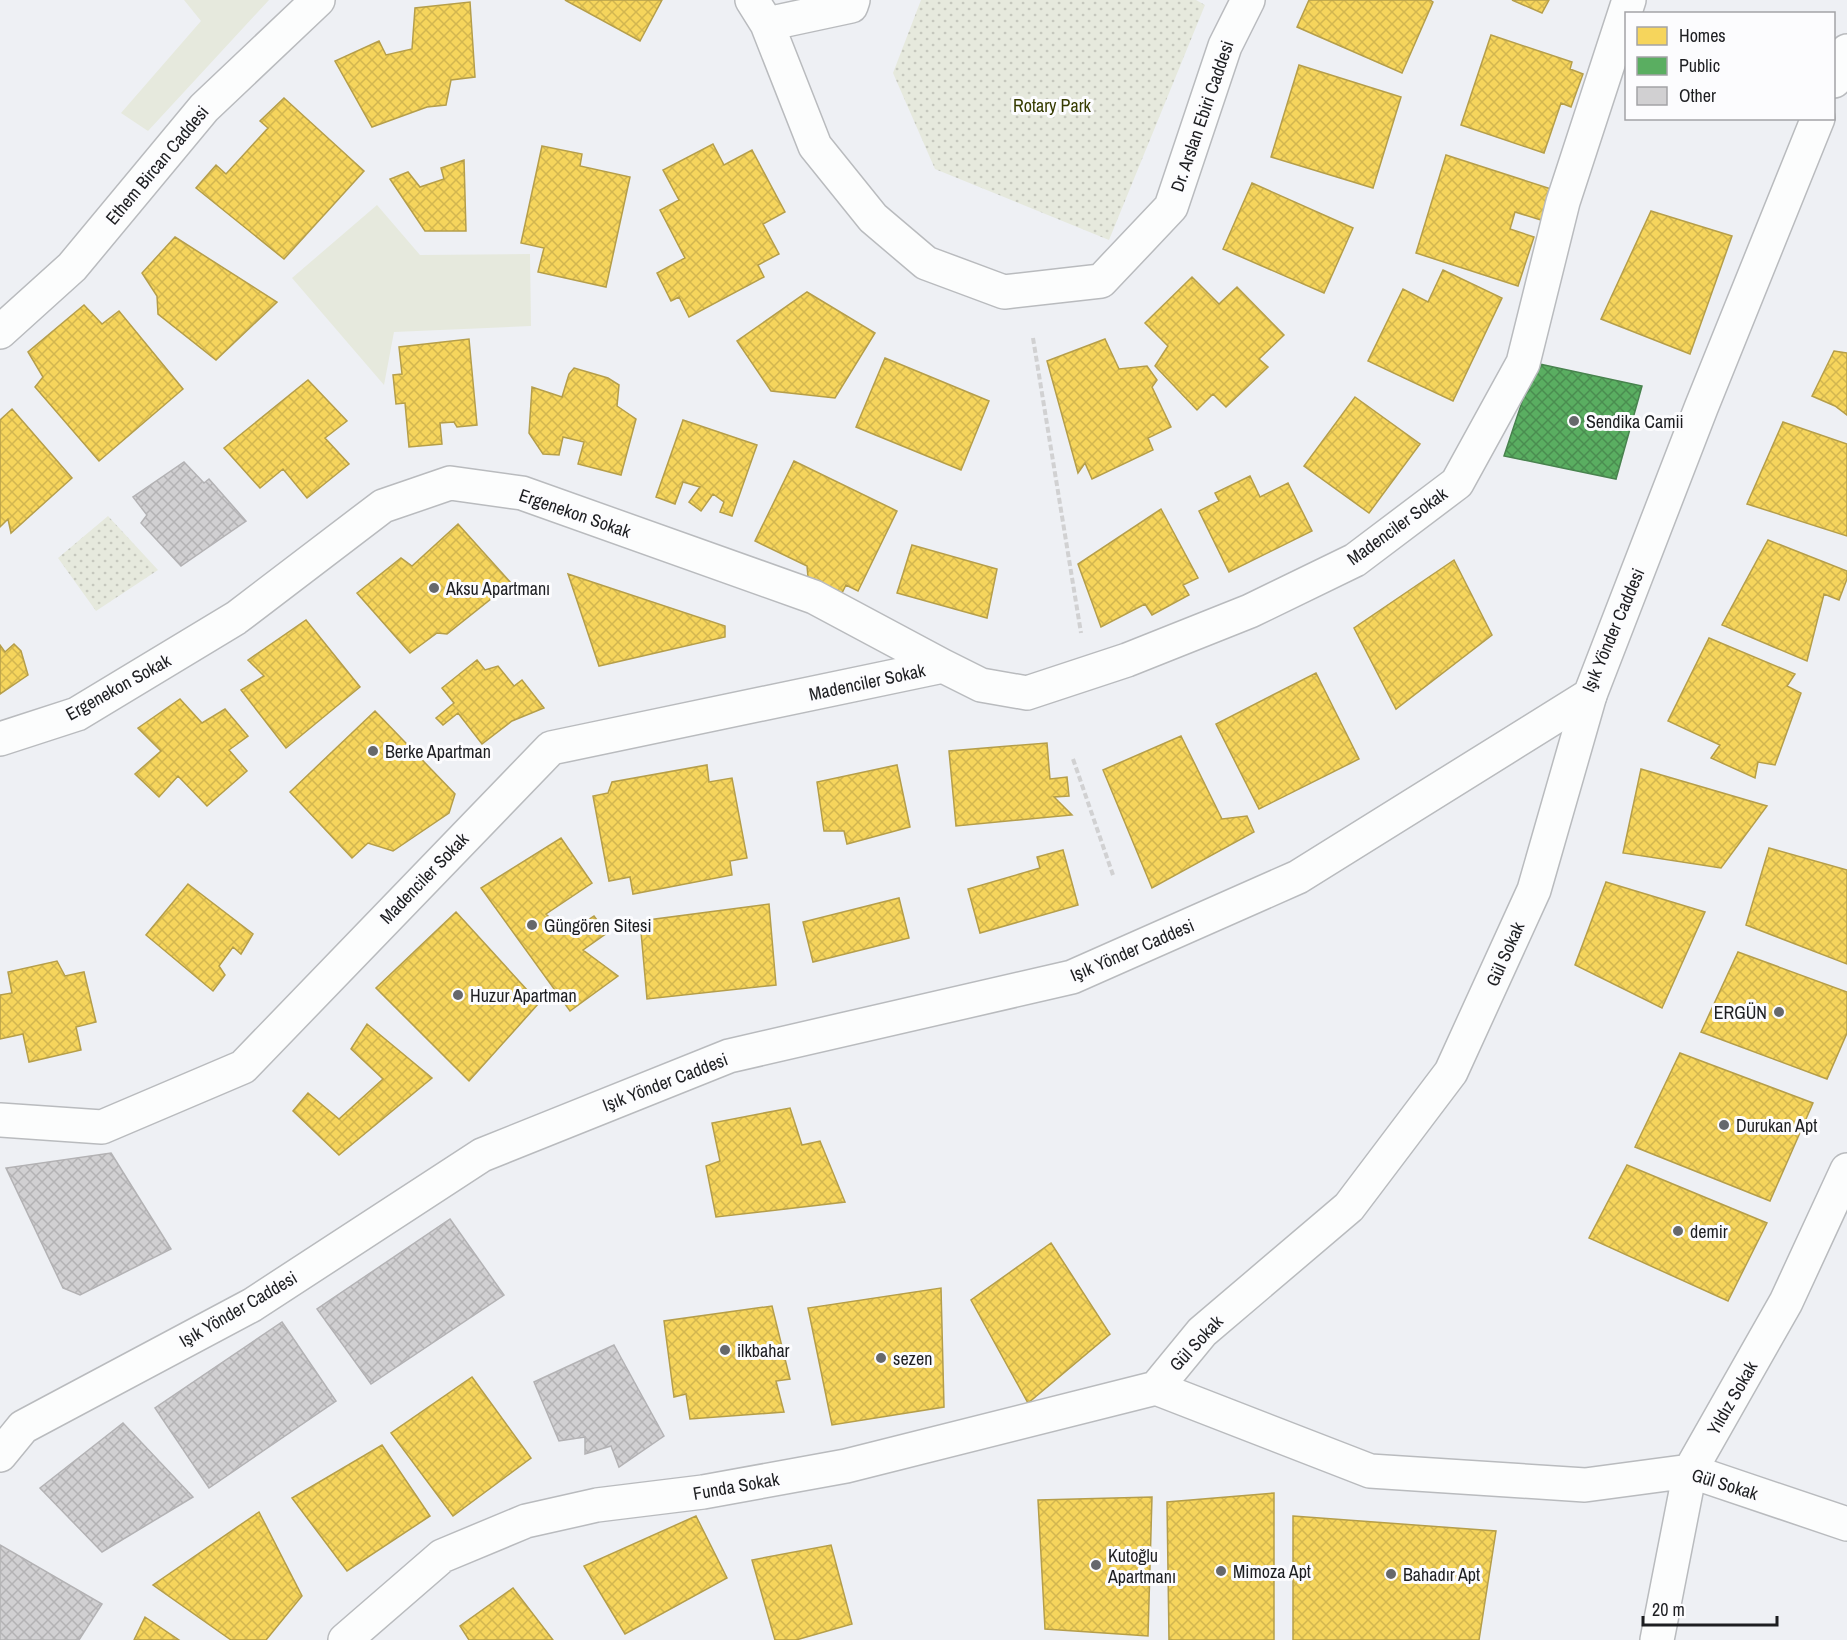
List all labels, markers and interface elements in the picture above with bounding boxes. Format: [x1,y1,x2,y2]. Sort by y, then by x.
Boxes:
legend [1625,12,1835,120]
text: Homes [1679,23,1726,48]
street label: Dr. Arslan Ebiri Caddesi [1164,37,1240,195]
text: Public [1679,53,1720,78]
text: Other [1679,83,1716,108]
park label: Rotary Park [1013,93,1092,118]
street label: Ethem Bircan Caddesi [100,100,214,230]
place label: Sendika Camii [1586,409,1684,434]
marker: Sendika Camii [1567,414,1581,428]
street label: Madenciler Sokak [1342,481,1453,571]
street label: Ergenekon Sokak [516,482,635,544]
street label: Işık Yönder Caddesi [1576,564,1650,696]
place label: Aksu Apartmanı [445,576,550,601]
marker: Aksu Apartmanı [427,581,441,595]
street label: Ergenekon Sokak [61,648,176,726]
street label: Madenciler Sokak [807,657,928,707]
place label: Berke Apartman [385,739,491,764]
marker: Berke Apartman [366,744,380,758]
street label: Madenciler Sokak [374,826,474,929]
place label: Güngören Sitesi [544,913,652,938]
street label: Işık Yönder Caddesi [1066,913,1198,987]
street label: Gül Sokak [1480,917,1531,990]
marker: Güngören Sitesi [525,918,539,932]
place label: Huzur Apartman [470,983,577,1008]
marker: Huzur Apartman [451,988,465,1002]
place label: ERGÜN [1714,1000,1767,1025]
marker: ERGÜN [1772,1005,1786,1019]
street label: Işık Yönder Caddesi [599,1047,731,1117]
place label: Durukan Apt [1736,1113,1817,1138]
marker: Durukan Apt [1717,1118,1731,1132]
place label: demir [1690,1219,1728,1244]
marker: demir [1671,1224,1685,1238]
street label: Işık Yönder Caddesi [174,1265,302,1353]
street label: Gül Sokak [1164,1309,1229,1376]
place label: ilkbahar [737,1338,790,1363]
marker: ilkbahar [718,1343,732,1357]
place label: sezen [893,1346,932,1371]
marker: sezen [874,1351,888,1365]
street label: Yıldız Sokak [1701,1356,1764,1440]
street label: Gül Sokak [1689,1462,1762,1506]
street label: Funda Sokak [691,1466,782,1506]
place label: Kutoğlu Apartmanı [1107,1543,1176,1589]
marker: Kutoğlu Apartmanı [1089,1558,1103,1572]
place label: Mimoza Apt [1233,1559,1311,1584]
place label: Bahadır Apt [1403,1562,1480,1587]
marker: Mimoza Apt [1214,1564,1228,1578]
marker: Bahadır Apt [1384,1567,1398,1581]
scale bar [1643,1589,1776,1627]
text: 20 m [1652,1597,1685,1622]

